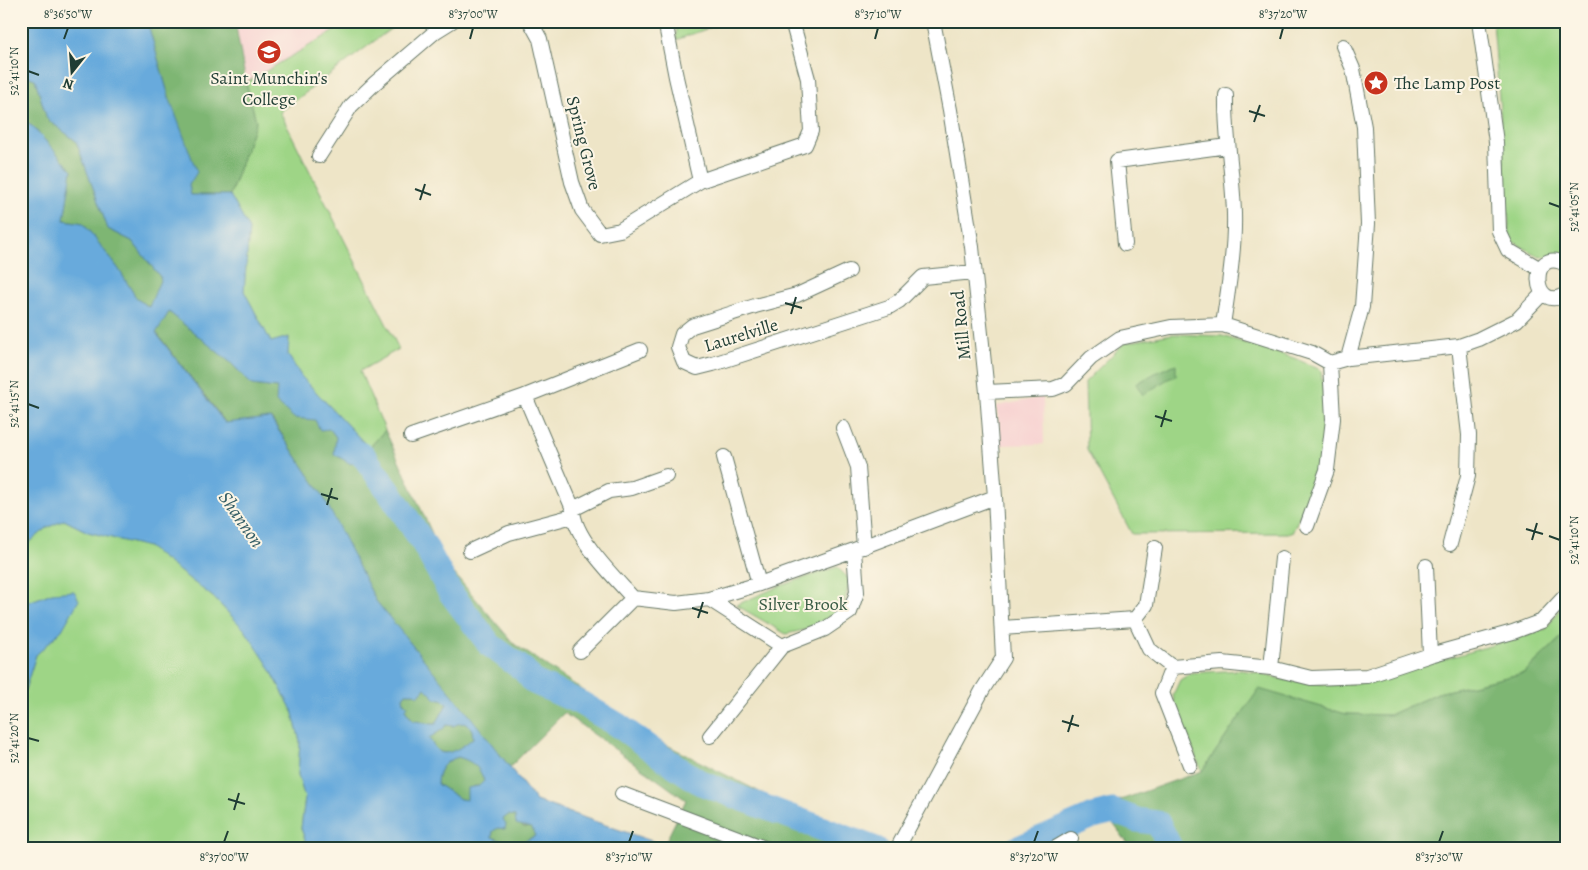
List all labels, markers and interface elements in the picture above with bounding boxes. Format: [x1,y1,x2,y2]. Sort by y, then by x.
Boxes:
text: 8°36'50"W [44,6,93,22]
text: 8°37'00"W [448,6,498,22]
text: 8°37'10"W [855,6,902,22]
text: 8°37'20"W [1259,6,1308,22]
school or university icon: Saint Munchin's College [256,39,282,65]
text: 52°41'10"N [6,46,22,95]
north arrow [48,48,98,98]
place label: Saint Munchin's College [210,66,328,111]
place icon: The Lamp Post [1363,70,1389,96]
place label: The Lamp Post [1394,71,1500,95]
text: N [61,73,76,95]
street label: Spring Grove [561,93,607,193]
text: 52°41'05"N [1566,182,1582,232]
street label: Mill Road [945,289,977,361]
street label: Laurelville [701,312,781,358]
text: 52°41'15"N [6,380,22,428]
water label: Shannon [212,486,270,553]
text: 52°41'10"N [1566,515,1582,564]
park label: Silver Brook [758,592,848,616]
text: 52°41'20"N [6,712,22,763]
text: 8°37'00"W [199,849,249,865]
text: 8°37'10"W [606,849,653,865]
text: 8°37'20"W [1010,849,1059,865]
text: 8°37'30"W [1415,849,1464,865]

